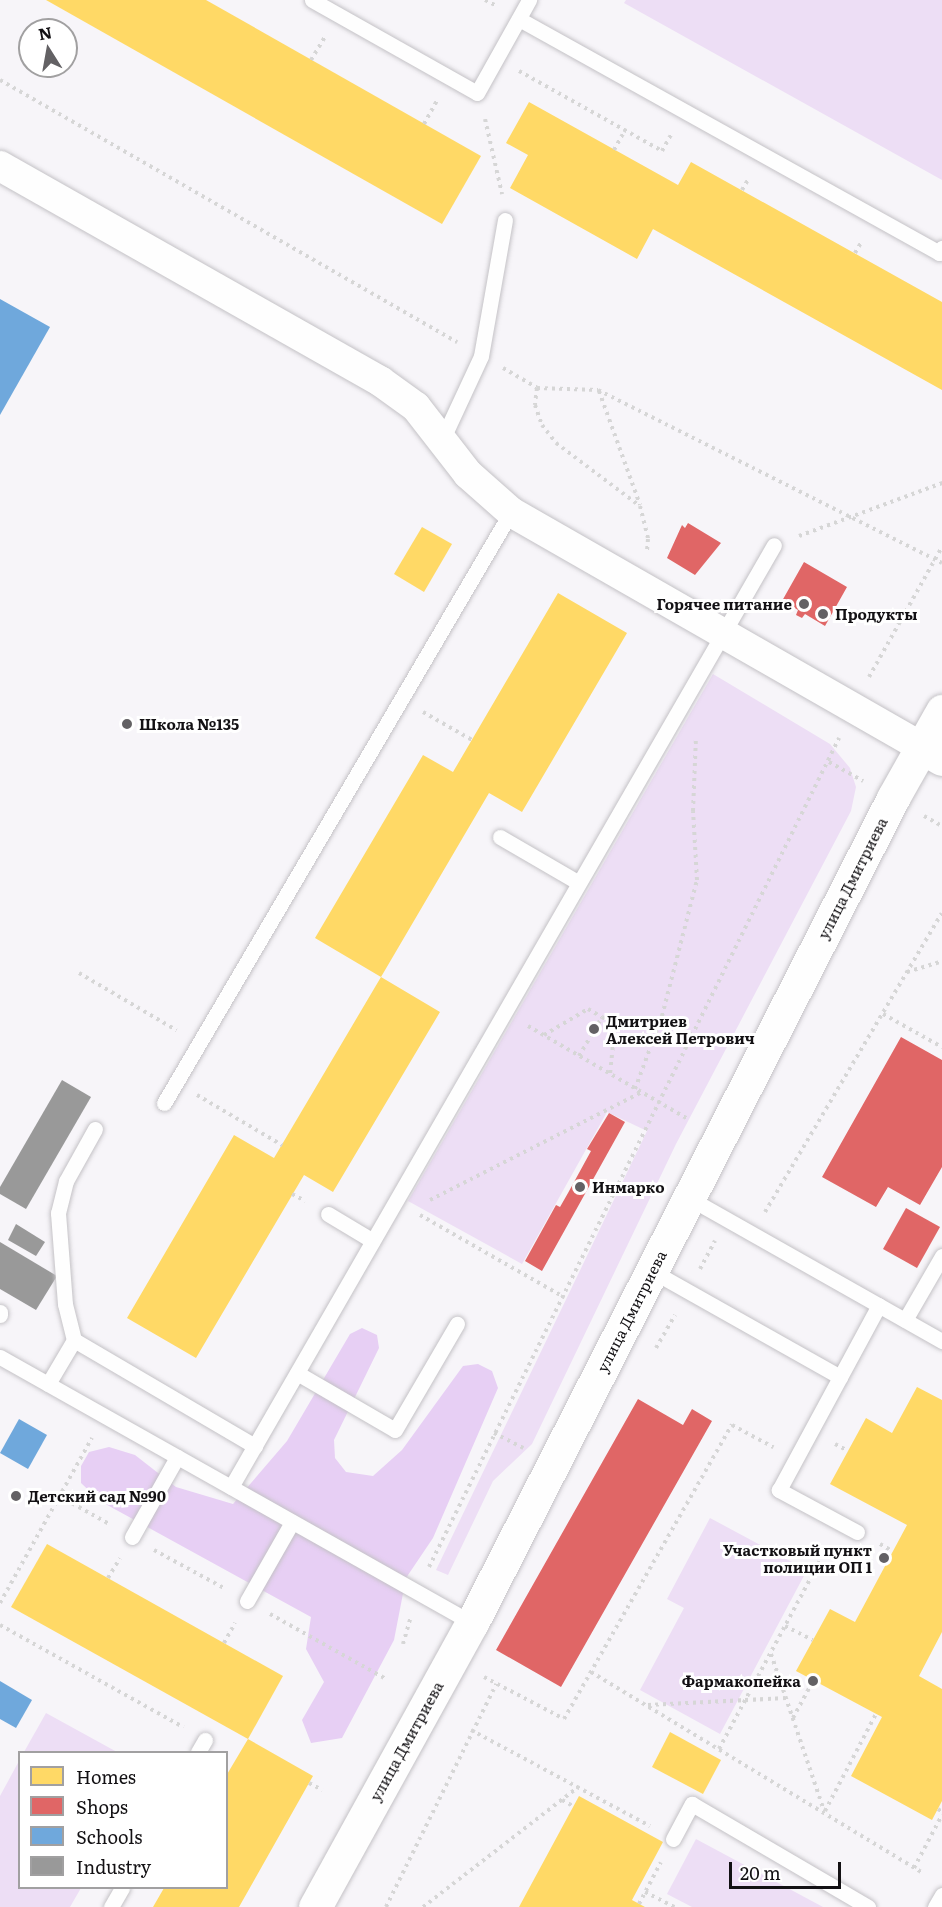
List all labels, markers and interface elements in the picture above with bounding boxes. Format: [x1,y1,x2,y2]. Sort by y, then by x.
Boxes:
north arrow [18,18,78,78]
text: N [36,19,54,45]
place label: Горячее питание [657,595,792,613]
marker: Горячее питание [797,597,811,611]
place label: Продукты [835,605,917,623]
marker: Продукты [816,607,830,621]
place label: Школа №135 [139,715,239,733]
marker: Школа №135 [120,717,134,731]
street label: улица Дмитриева [814,814,890,942]
place label: Дмитриев Алексей Петрович [606,1011,755,1046]
marker: Дмитриев Алексей Петрович [587,1022,601,1036]
place label: Инмарко [592,1178,665,1196]
marker: Инмарко [573,1180,587,1194]
street label: улица Дмитриева [593,1247,669,1375]
place label: Детский сад №90 [28,1487,166,1505]
marker: Детский сад №90 [9,1489,23,1503]
place label: Участковый пункт полиции ОП 1 [723,1540,872,1575]
marker: Участковый пункт полиции ОП 1 [877,1551,891,1565]
place label: Фармакопейка [682,1672,801,1690]
marker: Фармакопейка [806,1674,820,1688]
street label: улица Дмитриева [366,1678,446,1804]
legend [18,1751,228,1889]
text: Homes [76,1763,136,1790]
text: Shops [76,1793,128,1820]
text: Schools [76,1823,142,1850]
scale bar [732,1850,844,1888]
text: Industry [76,1853,151,1880]
text: 20 m [740,1859,781,1886]

